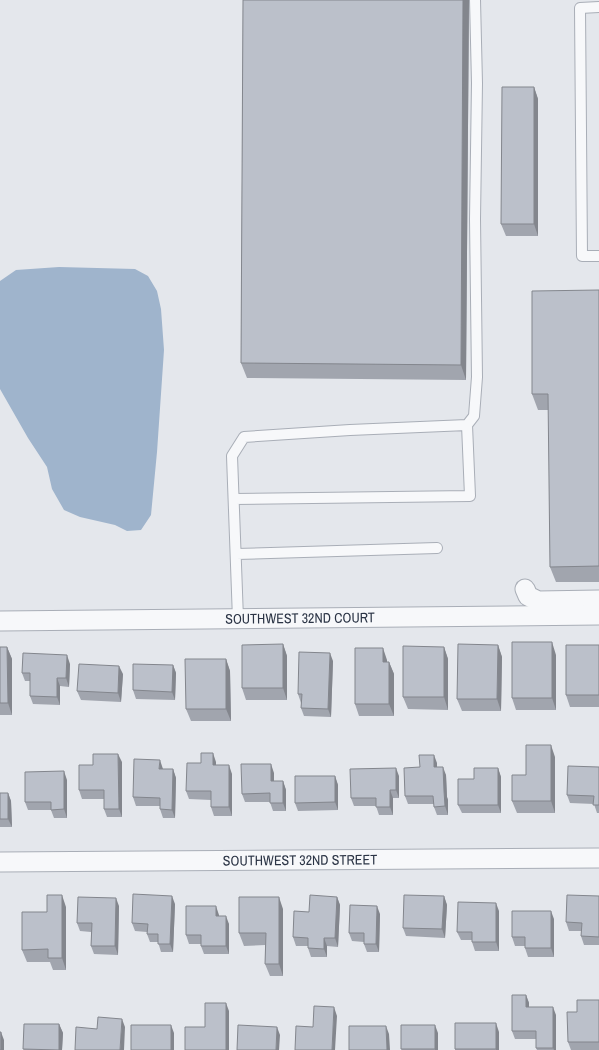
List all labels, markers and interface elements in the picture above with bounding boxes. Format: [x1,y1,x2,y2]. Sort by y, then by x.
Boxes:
street label: SOUTHWEST 32ND COURT [225,608,375,628]
street label: SOUTHWEST 32ND STREET [223,850,377,870]

